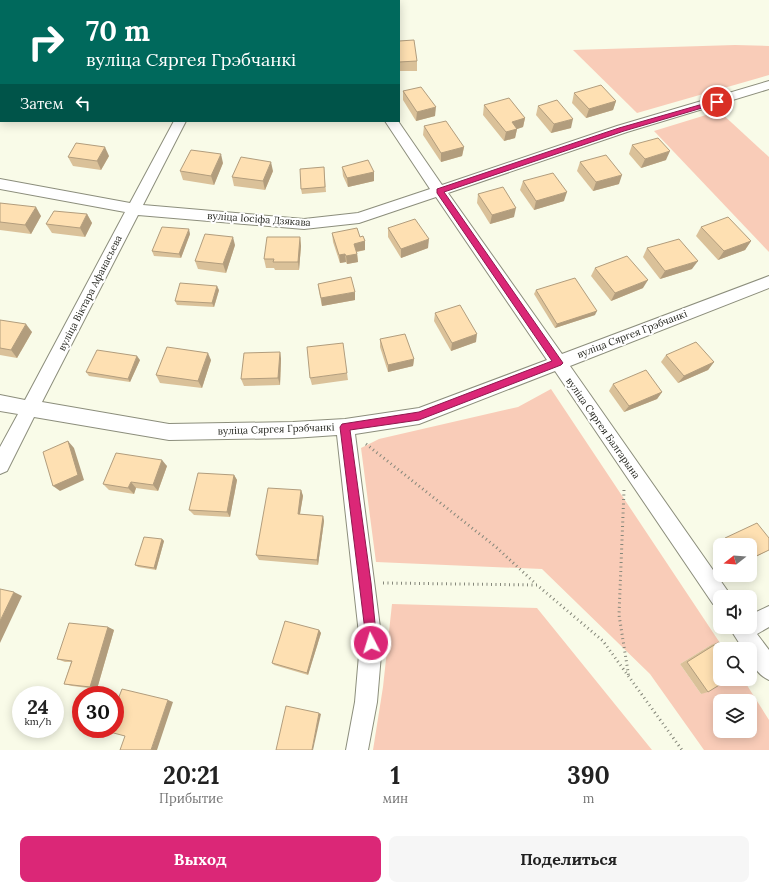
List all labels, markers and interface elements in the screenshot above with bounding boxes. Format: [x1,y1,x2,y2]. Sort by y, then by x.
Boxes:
text: 70 m [86,13,150,49]
icon: right [20,16,72,68]
text: вуліца Сяргея Грэбчанкі [86,48,296,71]
pin [700,85,734,119]
icon: arrive [706,91,728,113]
icon: left [72,92,94,114]
text: Затем [20,94,64,113]
street label: вуліца Іосіфа Дзякава [207,209,311,229]
street label: вуліца Віктара Афанасьева [55,233,125,353]
street label: вуліца Сяргея Грэбчанкі [575,307,689,361]
street label: вуліца Сяргея Балгарына [563,375,643,481]
street label: вуліца Сяргея Грэбчанкі [217,420,335,438]
north arrow [713,538,757,582]
map controls [713,538,757,738]
button: sound [713,590,757,634]
position arrow [350,622,392,664]
button: search [713,642,757,686]
speed limit sign: 30 [72,686,124,738]
text: 24 [27,694,49,719]
button: layers [713,694,757,738]
text: km/h [24,715,52,728]
text: 20:21 [163,760,219,791]
text: 1 [390,760,400,791]
text: 390 [567,760,610,791]
text: Прибытие [159,790,223,807]
text: мин [382,790,408,807]
text: m [583,790,594,807]
button: Выход [20,836,381,882]
button: Поделиться [389,836,749,882]

